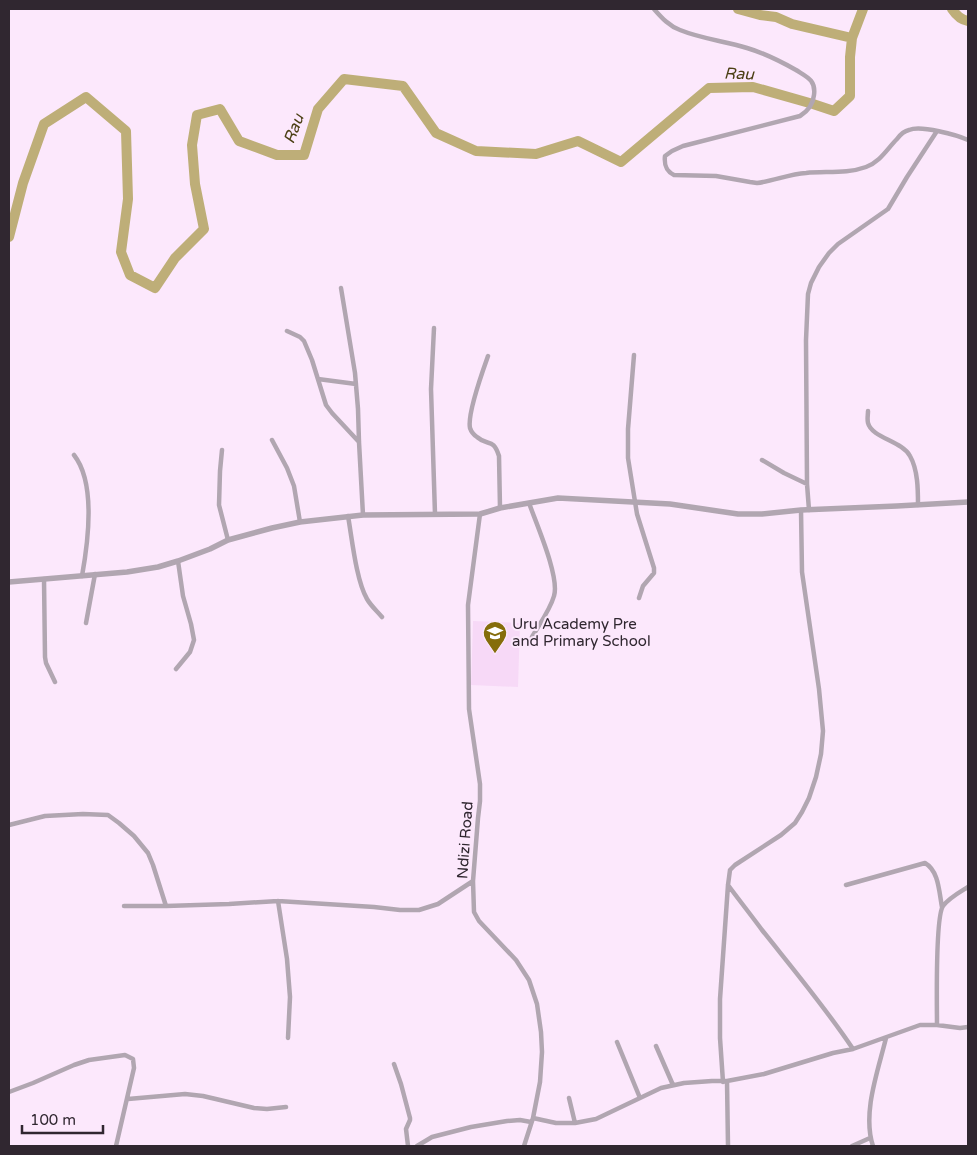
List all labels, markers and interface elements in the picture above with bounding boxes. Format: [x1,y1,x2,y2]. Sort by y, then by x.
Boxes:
water label: Rau [724,63,756,85]
water label: Rau [279,110,309,147]
place label: Uru Academy Pre and Primary School [512,615,651,650]
school or university icon: Uru Academy Pre and Primary School [482,620,508,654]
street label: Ndizi Road [453,801,477,879]
scale bar [22,1102,104,1134]
text: 100 m [30,1111,76,1129]

